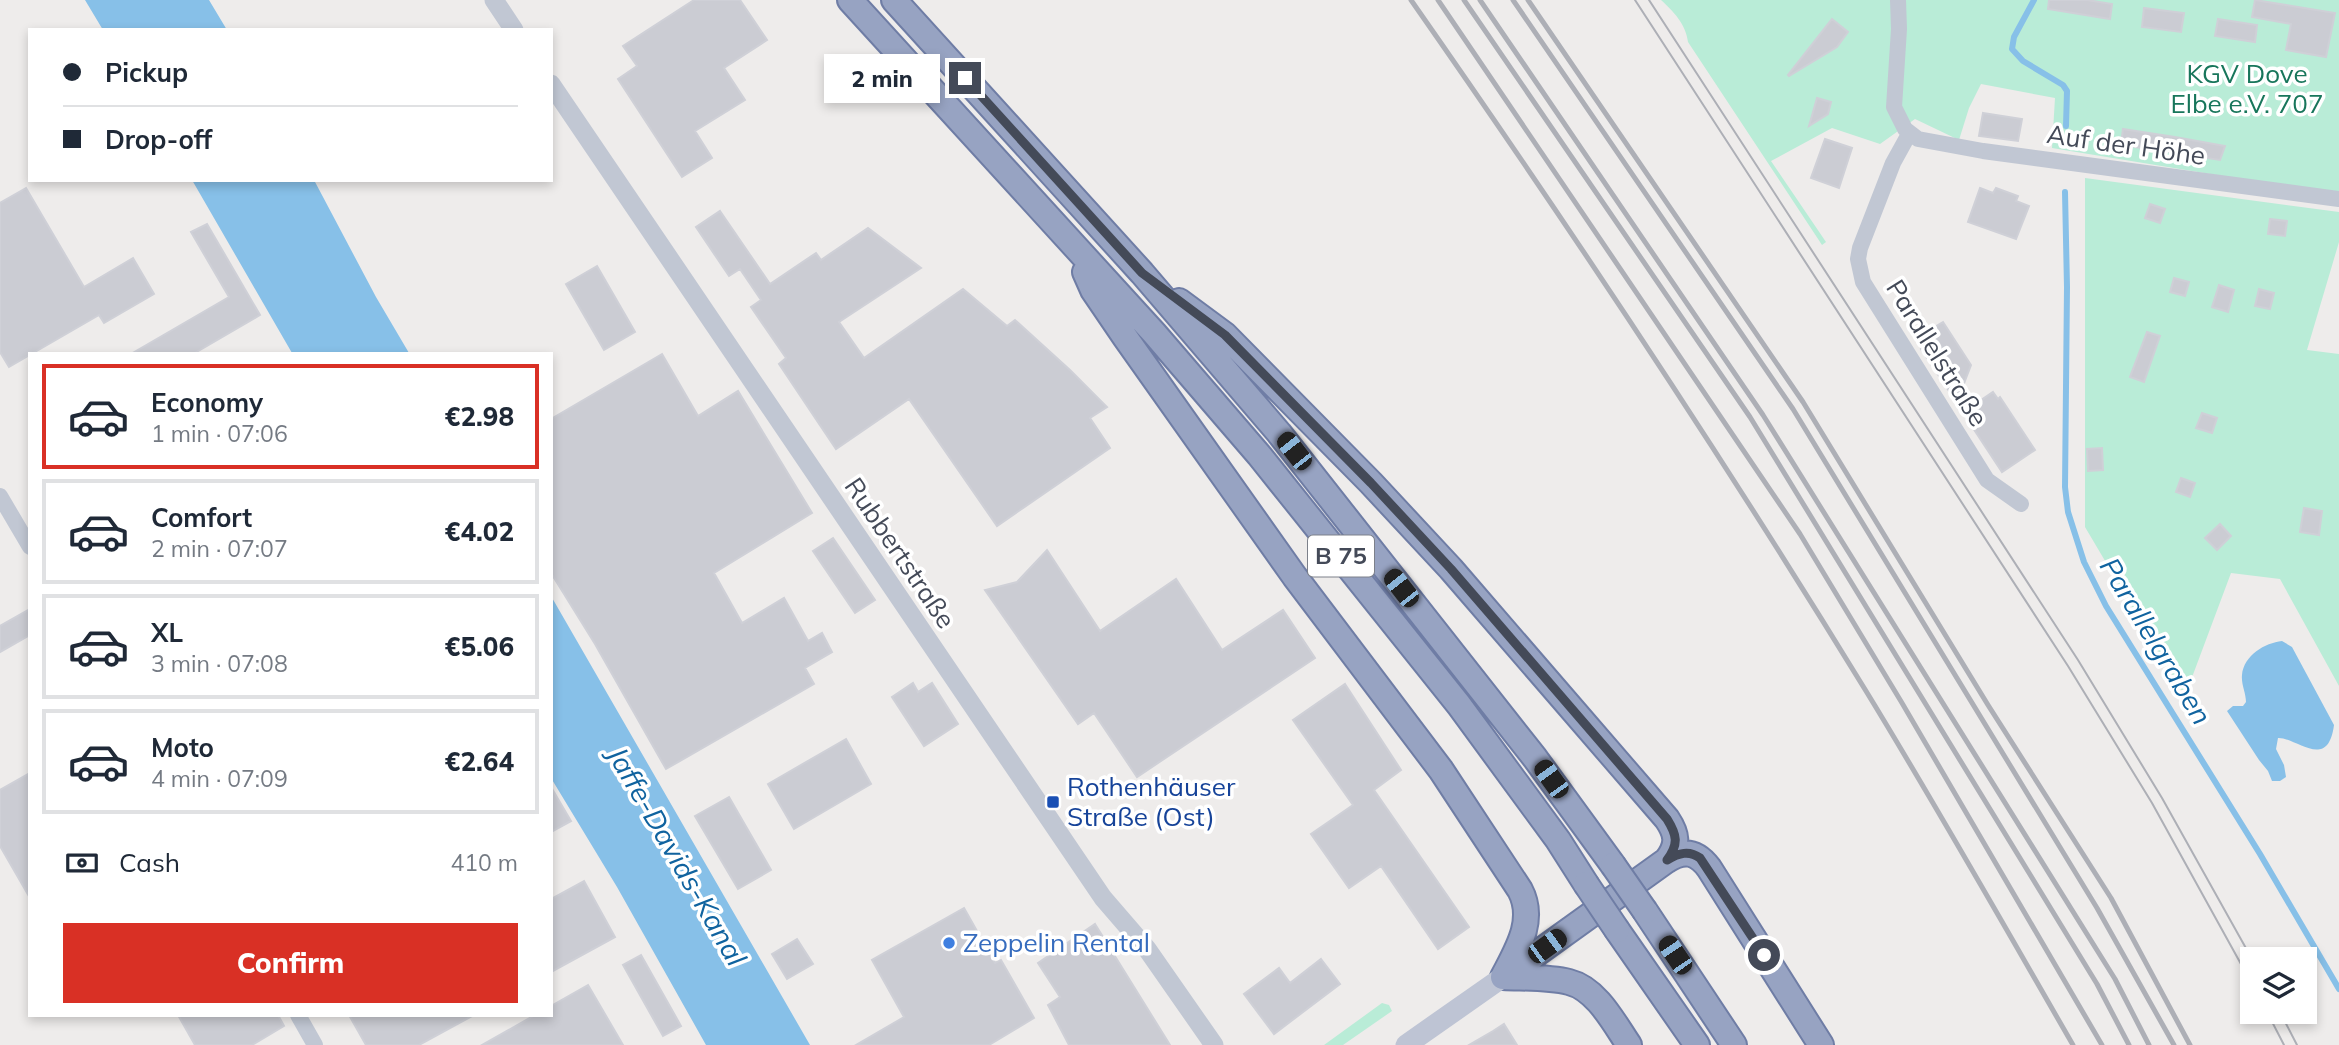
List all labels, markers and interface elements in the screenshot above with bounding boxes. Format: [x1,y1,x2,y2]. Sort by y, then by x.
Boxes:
callout: 2 min [825,54,940,102]
text: Pickup [105,56,188,89]
park label: KGV Dove Elbe e.V. 707 [2170,57,2324,120]
route end [949,62,981,94]
text: 2 min [851,64,913,93]
street label: Auf der Höhe [2045,117,2207,172]
text: Drop-off [105,123,212,156]
street label: Parallelstraße [1879,273,1996,432]
icon: car [67,385,130,448]
text: Economy [151,386,263,419]
text: €2.98 [445,400,514,433]
text: 1 min · 07:06 [151,419,288,448]
car [1273,428,1316,474]
street label: Rubbertstraße [838,471,963,634]
icon: car [67,500,130,563]
text: Comfort [151,501,252,534]
text: €4.02 [445,515,514,548]
text: 2 min · 07:07 [151,534,288,563]
road number: B 75 [1308,536,1374,576]
water label: Parallelgraben [2093,551,2220,731]
car [1380,565,1423,611]
icon: car [67,615,130,678]
text: XL [151,616,183,649]
text: €5.06 [445,630,514,663]
text: 3 min · 07:08 [151,649,288,678]
icon: car [67,730,130,793]
text: Moto [151,731,214,764]
water label: Jaffe-Davids-Kanal [599,738,755,972]
text: €2.64 [445,745,514,778]
car [1531,756,1572,802]
text: 4 min · 07:09 [151,764,288,793]
place label: Rothenhäuser Straße (Ost) [1067,770,1236,833]
marker: Rothenhäuser Straße (Ost) [1045,794,1061,810]
icon: cash [63,844,101,882]
text: Cash [119,846,180,879]
text: 410 m [450,848,518,877]
button: Confirm [63,923,518,1003]
car [1524,925,1571,967]
place label: Zeppelin Rental [963,926,1150,959]
car [1655,932,1696,978]
marker: Zeppelin Rental [941,935,957,951]
route start [1748,939,1780,971]
map controls [2240,947,2317,1024]
button: layers [2240,947,2317,1024]

